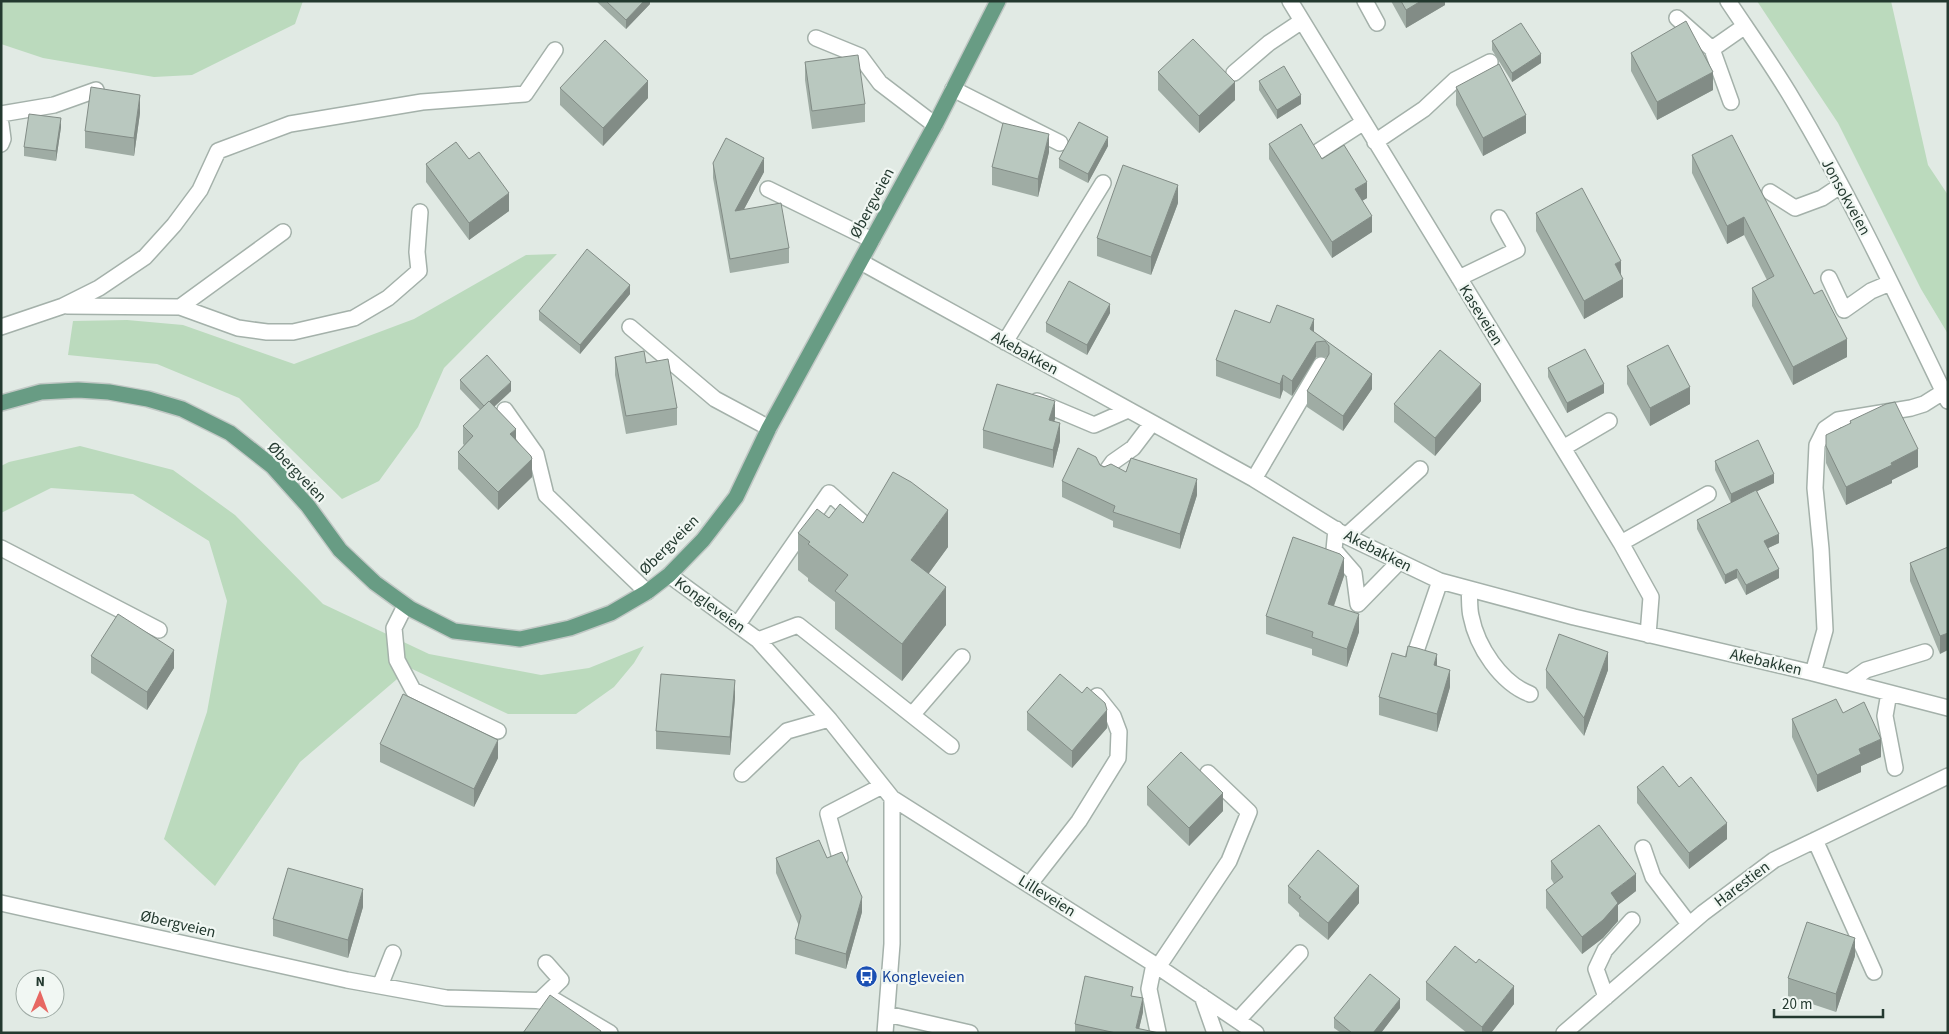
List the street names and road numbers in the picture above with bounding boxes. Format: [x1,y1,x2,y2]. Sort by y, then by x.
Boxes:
street label: Jonsokveien [1816,155,1876,239]
street label: Øbergveien [844,164,900,242]
street label: Kaseveien [1454,280,1508,350]
street label: Akebakken [988,326,1062,380]
street label: Øbergveien [262,437,332,507]
street label: Øbergveien [634,510,704,580]
street label: Akebakken [1340,525,1416,577]
street label: Kongleveien [670,572,750,638]
street label: Akebakken [1728,643,1804,681]
street label: Harestien [1710,856,1774,912]
street label: Lilleveien [1014,870,1080,922]
street label: Øbergveien [138,905,218,943]

